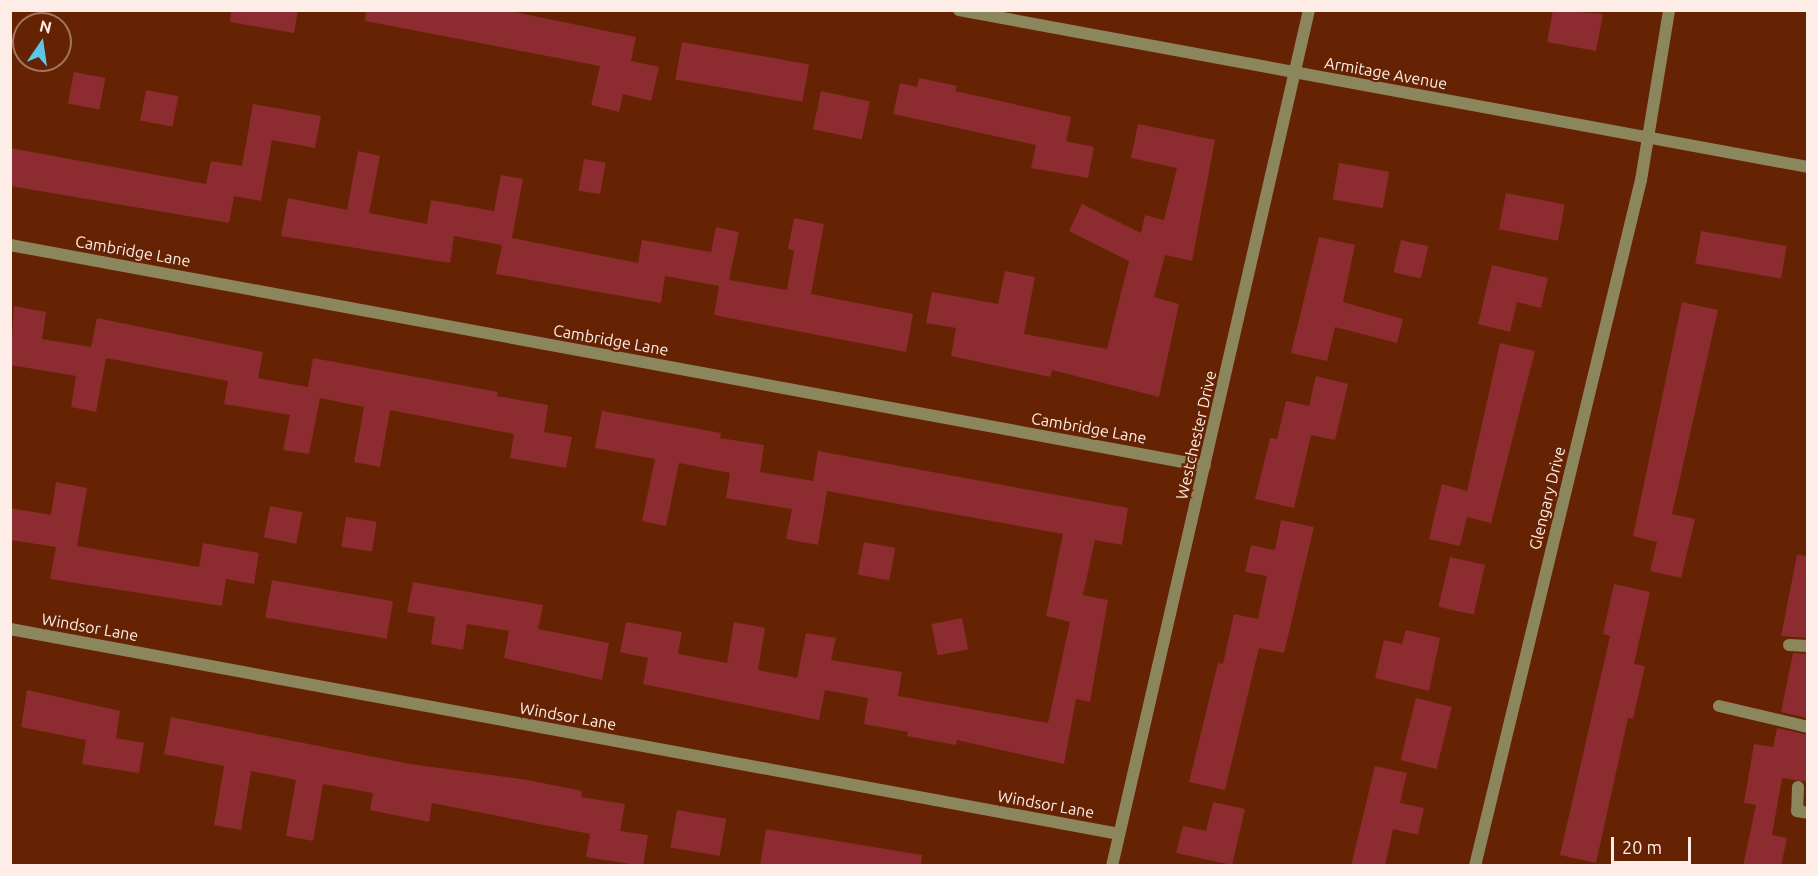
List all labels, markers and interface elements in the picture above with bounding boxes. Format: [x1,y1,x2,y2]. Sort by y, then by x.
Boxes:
north arrow [12,12,72,72]
text: N [38,16,53,37]
street label: Armitage Avenue [1323,53,1449,93]
street label: Cambridge Lane [74,231,192,271]
street label: Cambridge Lane [552,320,670,360]
street label: Westchester Drive [1172,369,1220,501]
street label: Cambridge Lane [1030,408,1148,448]
street label: Glengary Drive [1525,444,1569,552]
street label: Windsor Lane [40,609,140,645]
street label: Windsor Lane [518,698,618,734]
street label: Windsor Lane [996,786,1096,822]
scale bar [1614,825,1694,863]
text: 20 m [1622,837,1662,857]

